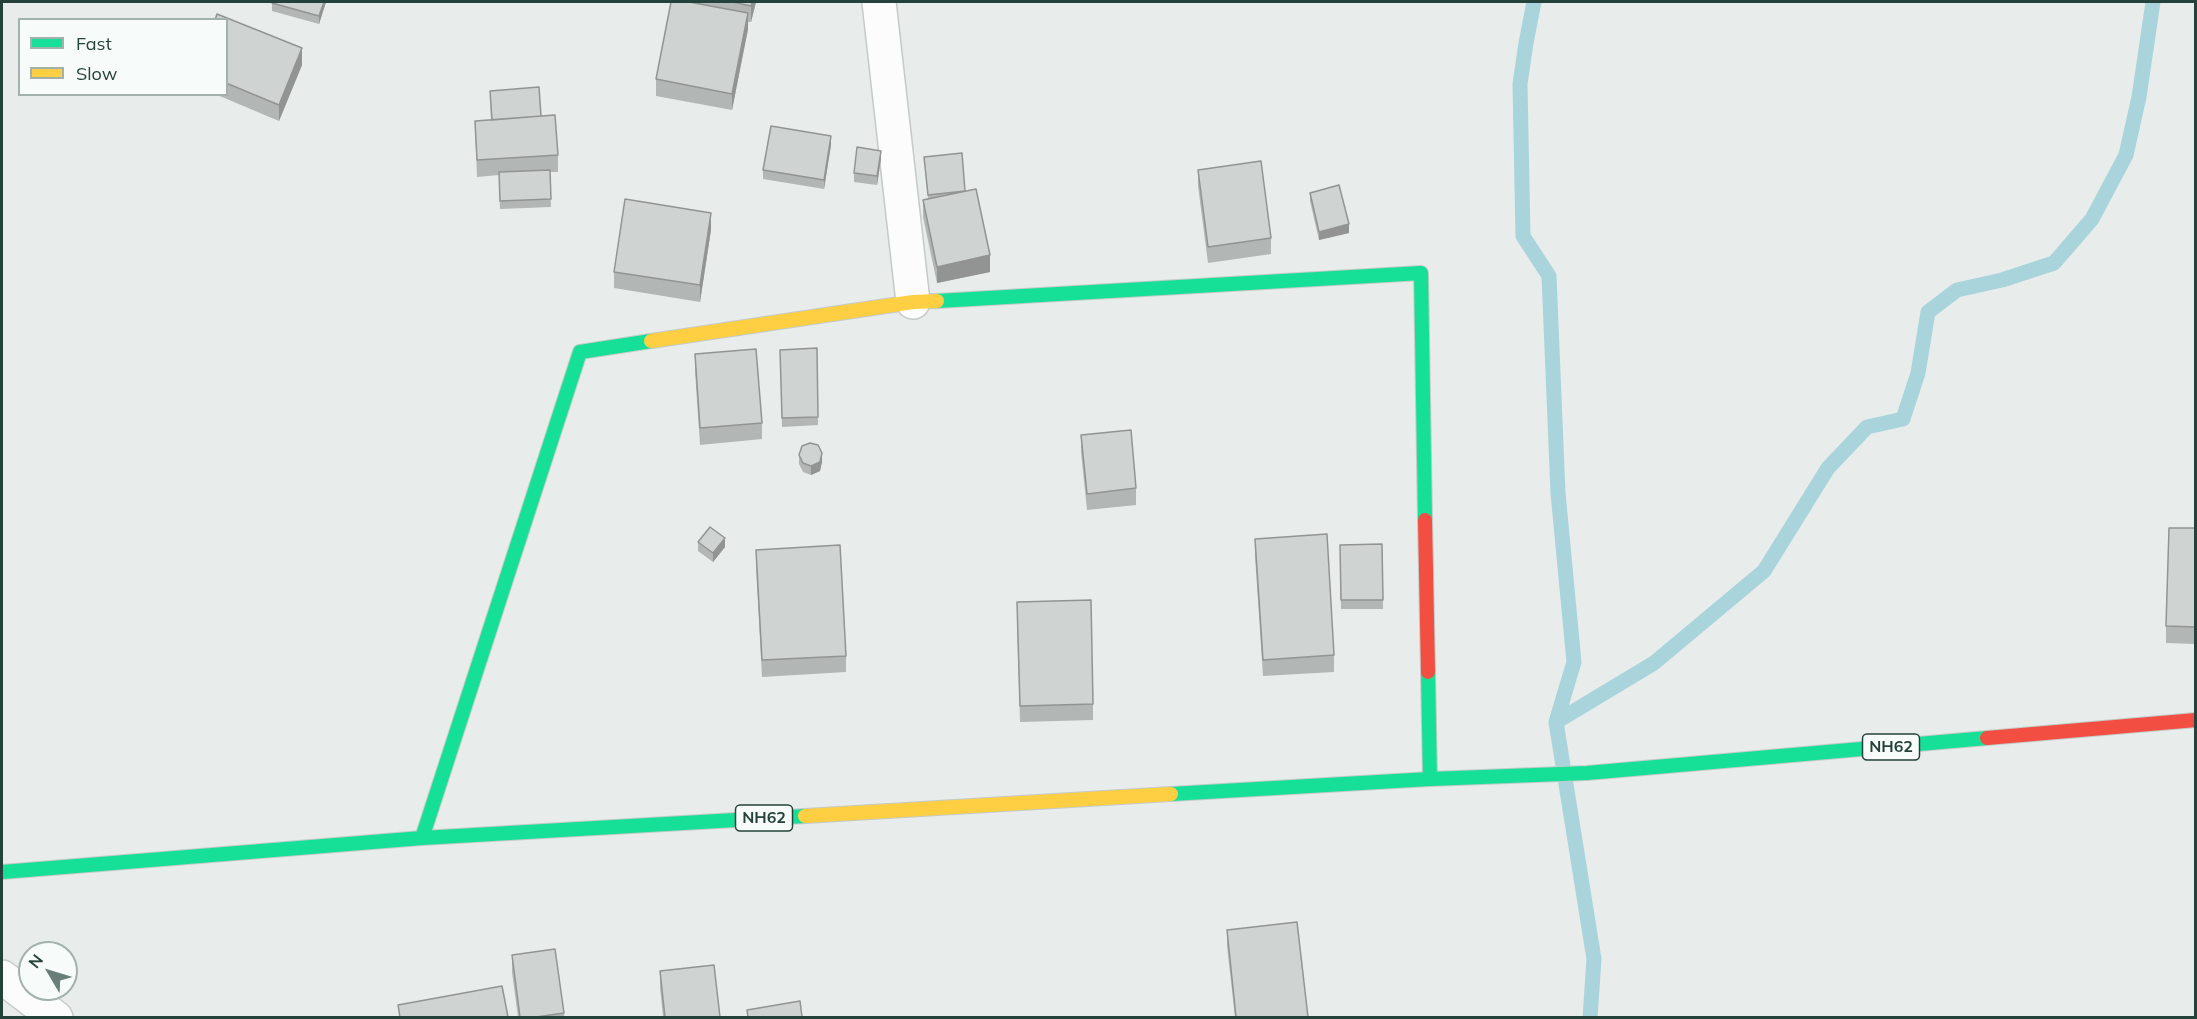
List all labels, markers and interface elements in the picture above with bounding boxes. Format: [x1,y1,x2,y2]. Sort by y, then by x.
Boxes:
legend [18,18,228,96]
text: Fast [76,32,112,55]
text: Slow [76,62,117,85]
road number: NH62 [1862,734,1920,760]
road number: NH62 [736,805,792,831]
north arrow [18,941,78,1001]
text: N [24,950,47,972]

